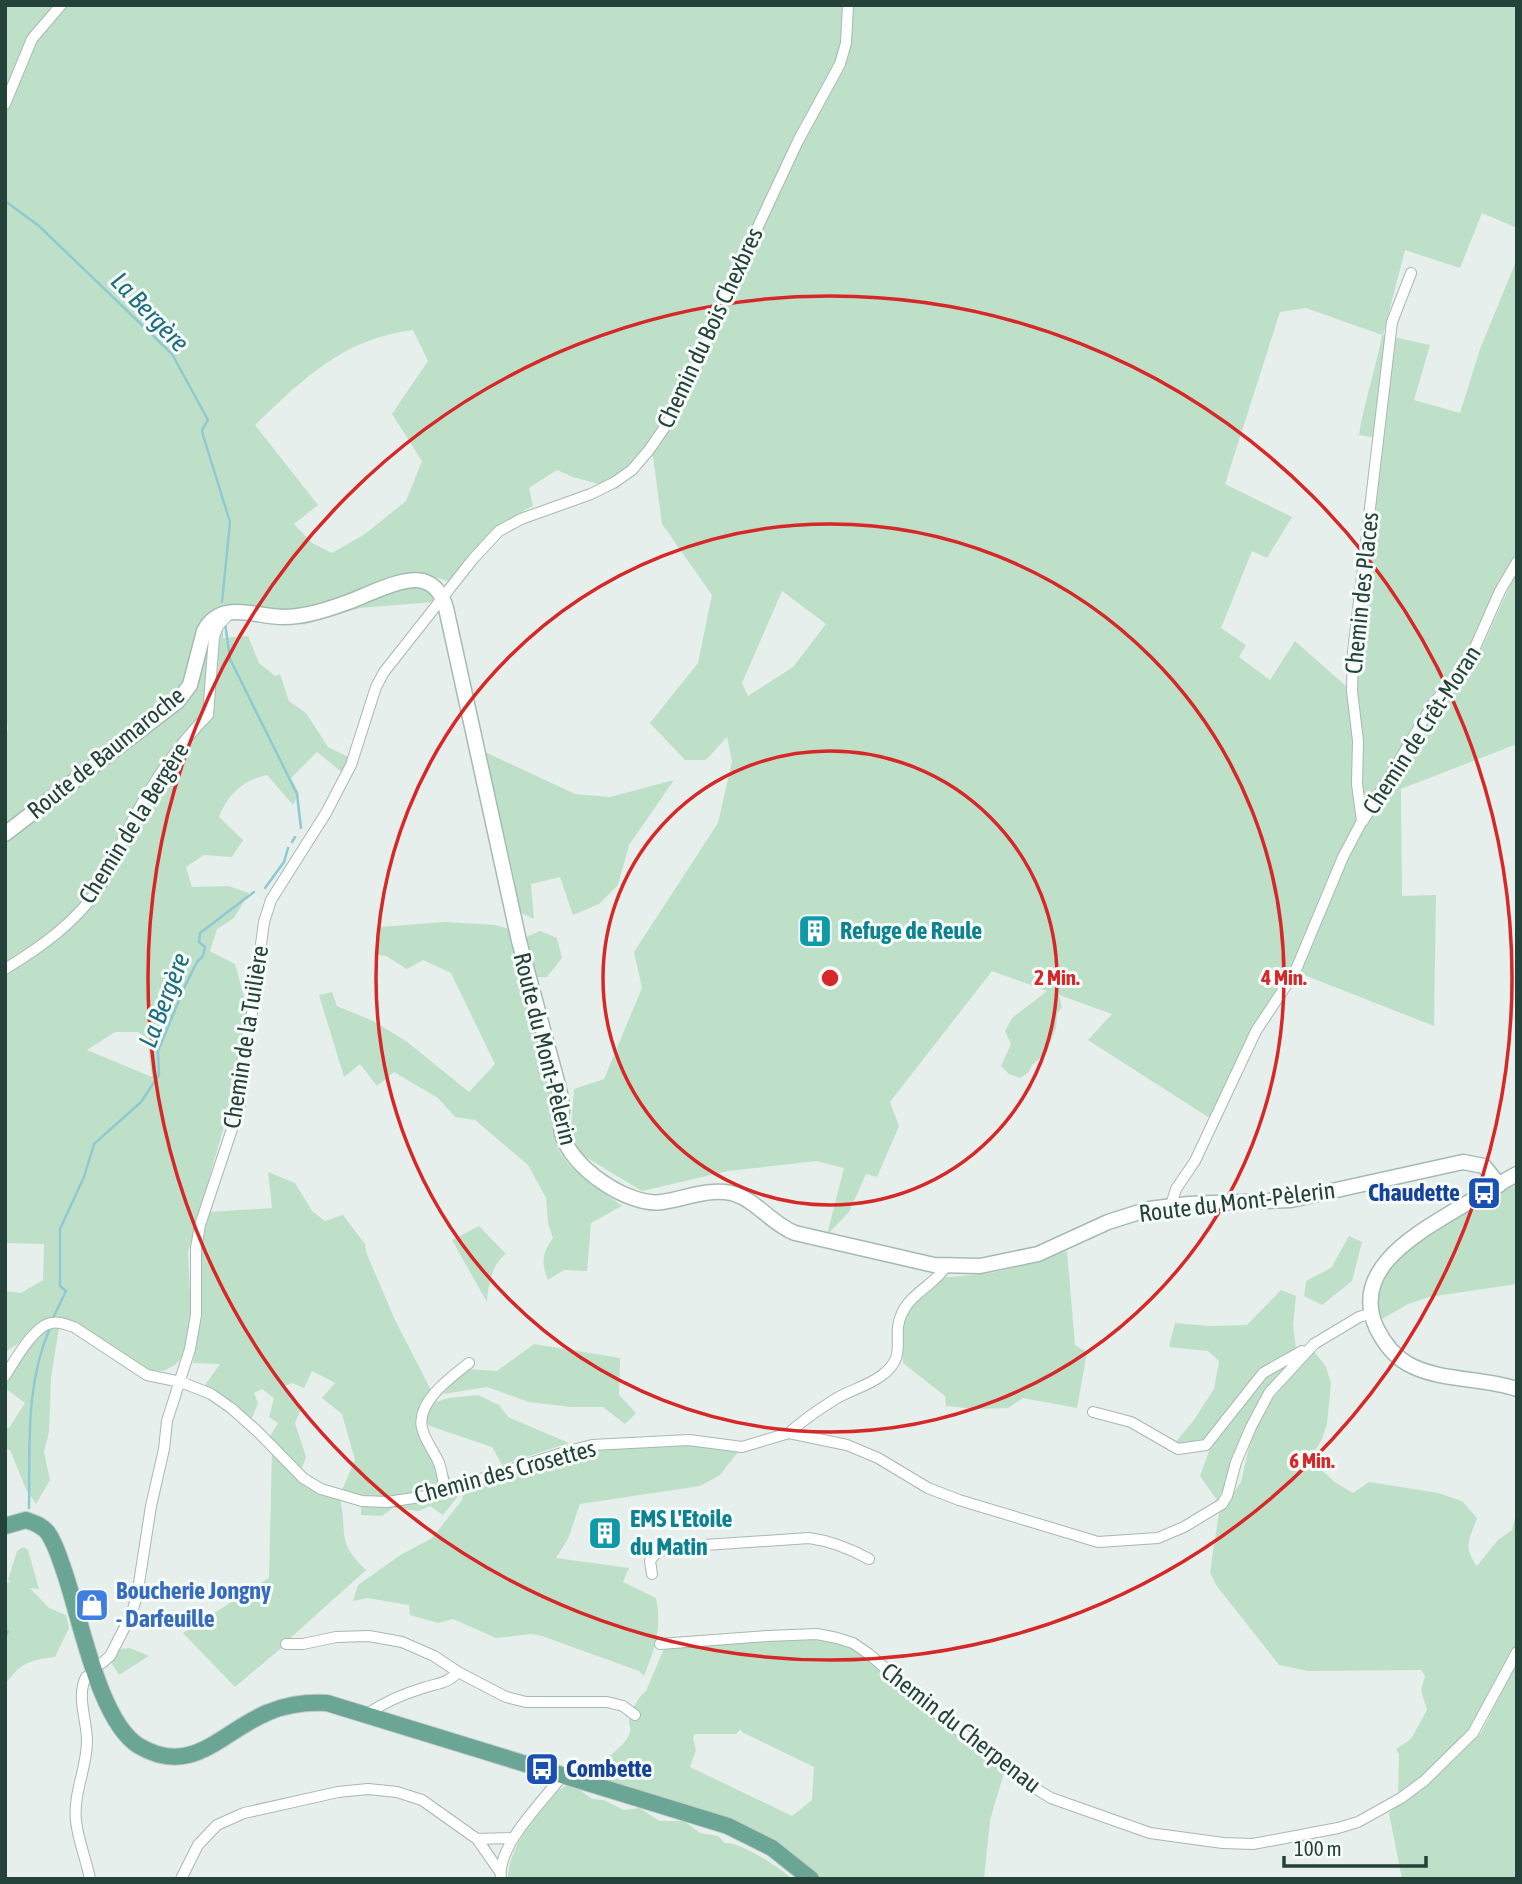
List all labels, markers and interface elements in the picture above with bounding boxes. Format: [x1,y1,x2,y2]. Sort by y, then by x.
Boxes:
street label: Chemin du Bois Chexbres [651,223,768,432]
water label: La Bergère [105,266,195,358]
street label: Chemin des Places [1340,511,1383,675]
street label: Chemin de Crêt-Moran [1357,641,1486,819]
street label: Route de Baumaroche [22,681,189,824]
street label: Chemin de la Bergère [73,737,194,908]
building icon: Refuge de Reule [796,912,834,950]
place label: Refuge de Reule [840,917,982,944]
street label: Chemin de la Tuilière [218,944,273,1130]
water label: La Bergère [132,948,196,1052]
street label: Route du Mont-Pèlerin [508,950,582,1148]
text: 2 Min. [1034,965,1080,989]
text: 4 Min. [1260,965,1307,989]
centre of rings [818,966,842,990]
bus stop icon: Chaudette [1465,1174,1503,1212]
street label: Route du Mont-Pèlerin [1137,1176,1337,1227]
place label: Chaudette [1368,1179,1460,1206]
street label: Chemin des Crosettes [411,1434,598,1509]
text: 6 Min. [1289,1448,1335,1472]
place label: EMS L'Etoile du Matin [630,1505,733,1560]
building icon: EMS L'Etoile du Matin [586,1514,624,1552]
place label: Boucherie Jongny - Darfeuille [116,1577,271,1632]
shop icon: Boucherie Jongny - Darfeuille [73,1586,111,1624]
street label: Chemin du Cherpenau [876,1657,1046,1798]
bus stop icon: Combette [523,1750,561,1788]
place label: Combette [566,1755,652,1782]
scale bar [1284,1825,1426,1869]
text: 100 m [1294,1836,1342,1860]

